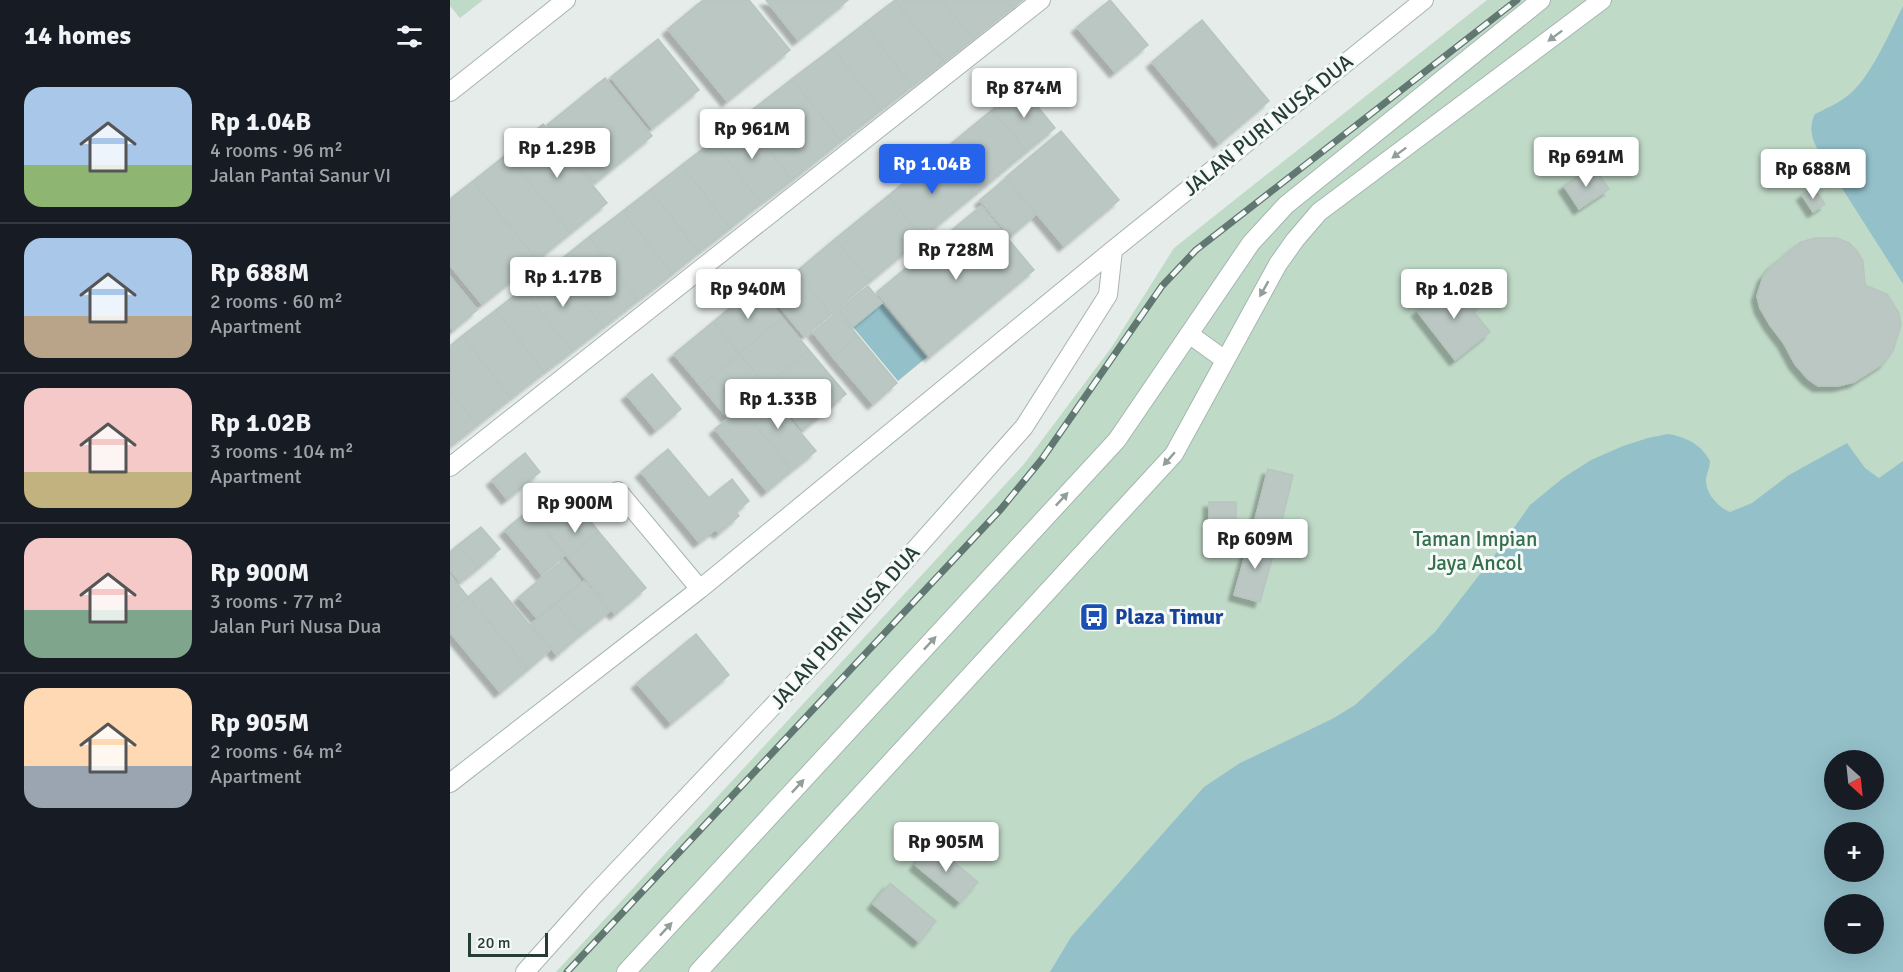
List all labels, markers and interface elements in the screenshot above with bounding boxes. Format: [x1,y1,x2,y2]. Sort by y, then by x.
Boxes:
text: 14 homes [24,20,131,52]
icon: filters [393,20,426,53]
one-way arrow [1548,29,1563,41]
street label: JALAN PURI NUSA DUA [1178,48,1358,202]
pin: Rp 874M [969,68,1079,119]
text: Rp 874M [986,75,1062,100]
text: Rp 1.04B [210,106,311,138]
pin: Rp 961M [697,109,807,160]
icon: home [72,111,144,183]
text: Rp 961M [714,116,790,141]
pin: Rp 1.29B [495,128,619,179]
text: Rp 1.29B [518,135,596,160]
pin: Rp 691M [1531,137,1641,188]
text: 4 rooms · 96 m² [210,138,343,163]
pin: Rp 1.04B [870,144,994,195]
text: Rp 691M [1548,144,1624,169]
one-way arrow [1392,146,1407,158]
pin: Rp 688M [1758,149,1868,200]
text: Rp 1.04B [893,151,971,176]
text: Rp 688M [1775,156,1851,181]
text: Jalan Pantai Sanur VI [210,163,391,188]
pin: Rp 728M [901,230,1011,281]
text: Rp 728M [918,237,994,262]
text: Rp 688M [210,257,310,289]
pin: Rp 1.17B [501,257,625,308]
icon: home [72,262,144,334]
text: Rp 1.17B [524,264,602,289]
pin: Rp 940M [693,269,803,320]
pin: Rp 1.02B [1392,269,1516,320]
text: Rp 940M [710,276,786,301]
text: Rp 1.02B [1415,276,1493,301]
one-way arrow [1259,281,1269,298]
text: 2 rooms · 60 m² [210,289,343,314]
text: Apartment [210,314,302,339]
pin: Rp 1.33B [716,379,840,430]
text: Rp 1.33B [739,386,817,411]
text: Rp 1.02B [210,407,311,439]
icon: home [72,412,144,484]
text: 3 rooms · 104 m² [210,439,354,464]
one-way arrow [1163,451,1176,466]
text: Apartment [210,464,302,489]
pin: Rp 900M [520,483,630,534]
text: Rp 900M [537,490,613,515]
one-way arrow [1055,492,1068,507]
pin: Rp 609M [1200,519,1310,570]
text: Rp 609M [1217,526,1293,551]
park label: Taman Impian Jaya Ancol [1413,526,1537,576]
street label: JALAN PURI NUSA DUA [765,540,925,714]
text: Rp 900M [210,557,310,589]
icon: home [72,562,144,634]
text: 3 rooms · 77 m² [210,589,343,614]
bus stop icon: Plaza Timur [1078,601,1110,633]
place label: Plaza Timur [1115,604,1224,630]
text: Jalan Puri Nusa Dua [210,614,381,639]
one-way arrow [923,635,937,650]
text: Rp 905M [210,707,310,739]
icon: home [72,712,144,784]
text: 2 rooms · 64 m² [210,739,343,764]
north arrow [1824,750,1884,810]
map controls [1824,750,1884,954]
text: Apartment [210,764,302,789]
one-way arrow [791,779,804,794]
pin: Rp 905M [891,822,1001,873]
button: + [1824,822,1884,882]
text: Rp 905M [908,829,984,854]
button: − [1824,894,1884,954]
one-way arrow [658,922,672,936]
scale bar [468,930,548,958]
text: 20 m [477,933,511,953]

